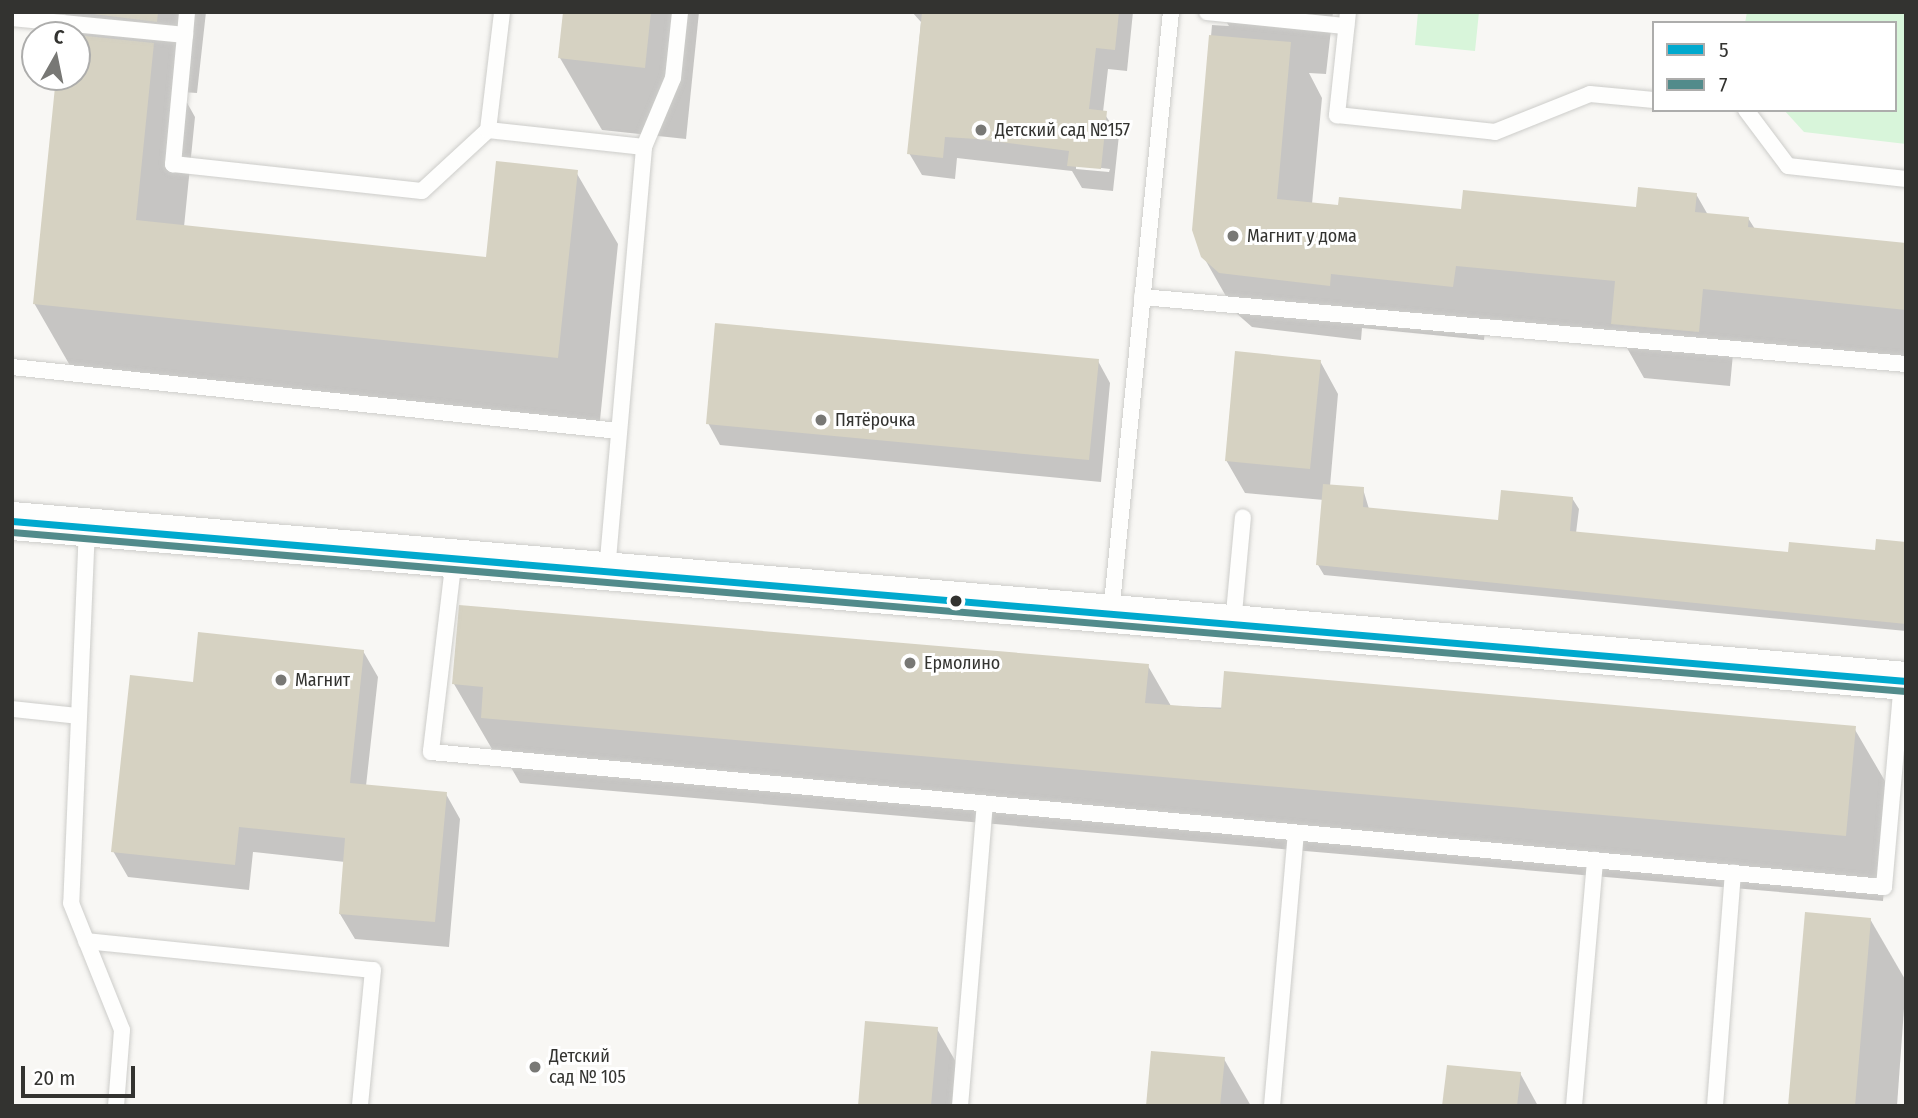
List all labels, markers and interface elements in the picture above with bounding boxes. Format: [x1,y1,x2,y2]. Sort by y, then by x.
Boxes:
north arrow [21,21,91,91]
legend [1652,21,1897,112]
text: С [52,25,66,49]
text: 5 [1719,37,1729,63]
text: 7 [1719,72,1728,98]
place label: Детский сад №157 [995,119,1130,141]
marker: Детский сад №157 [973,122,989,138]
place label: Магнит у дома [1247,225,1357,247]
marker: Магнит у дома [1225,228,1241,244]
place label: Пятёрочка [835,409,915,431]
marker: Пятёрочка [813,412,829,428]
unlabelled marker [949,594,963,608]
place label: Ермолино [924,652,1000,674]
marker: Ермолино [902,655,918,671]
place label: Магнит [295,669,350,691]
marker: Магнит [273,672,289,688]
place label: Детский сад № 105 [549,1046,626,1088]
scale bar [24,1052,138,1096]
marker: Детский сад № 105 [527,1059,543,1075]
text: 20 m [34,1065,75,1091]

